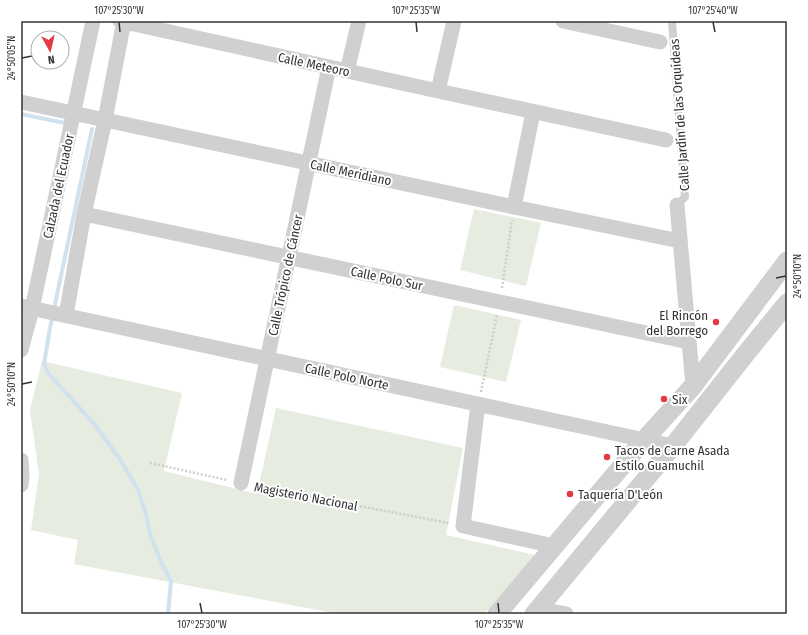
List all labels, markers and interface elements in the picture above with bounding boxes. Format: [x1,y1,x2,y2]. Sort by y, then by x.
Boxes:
text: 107°25'30"W [94,5,144,17]
text: 107°25'35"W [392,5,441,17]
text: 107°25'40"W [688,5,738,17]
north arrow [30,30,70,70]
text: 24°50'05"N [6,36,18,80]
street label: Calle Jardín de las Orquídeas [667,38,692,192]
street label: Calle Meteoro [277,50,351,79]
text: N [47,53,55,66]
street label: Calzada del Ecuador [40,132,77,240]
street label: Calle Meridiano [309,157,393,188]
street label: Calle Trópico de Cáncer [265,213,306,337]
text: 24°50'10"N [792,254,804,298]
street label: Calle Polo Sur [349,264,425,294]
place label: El Rincón del Borrego [646,308,708,338]
marker: El Rincón del Borrego [711,317,721,327]
street label: Calle Polo Norte [304,360,390,393]
text: 24°50'10"N [6,362,18,406]
place label: Six [672,392,688,407]
marker: Six [659,394,669,404]
place label: Tacos de Carne Asada Estilo Guamuchil [615,443,730,473]
marker: Tacos de Carne Asada Estilo Guamuchil [602,452,612,462]
street label: Magisterio Nacional [253,479,359,514]
place label: Taquería D'León [578,487,663,502]
marker: Taquería D'León [565,489,575,499]
text: 107°25'30"W [177,619,227,631]
text: 107°25'35"W [475,619,524,631]

